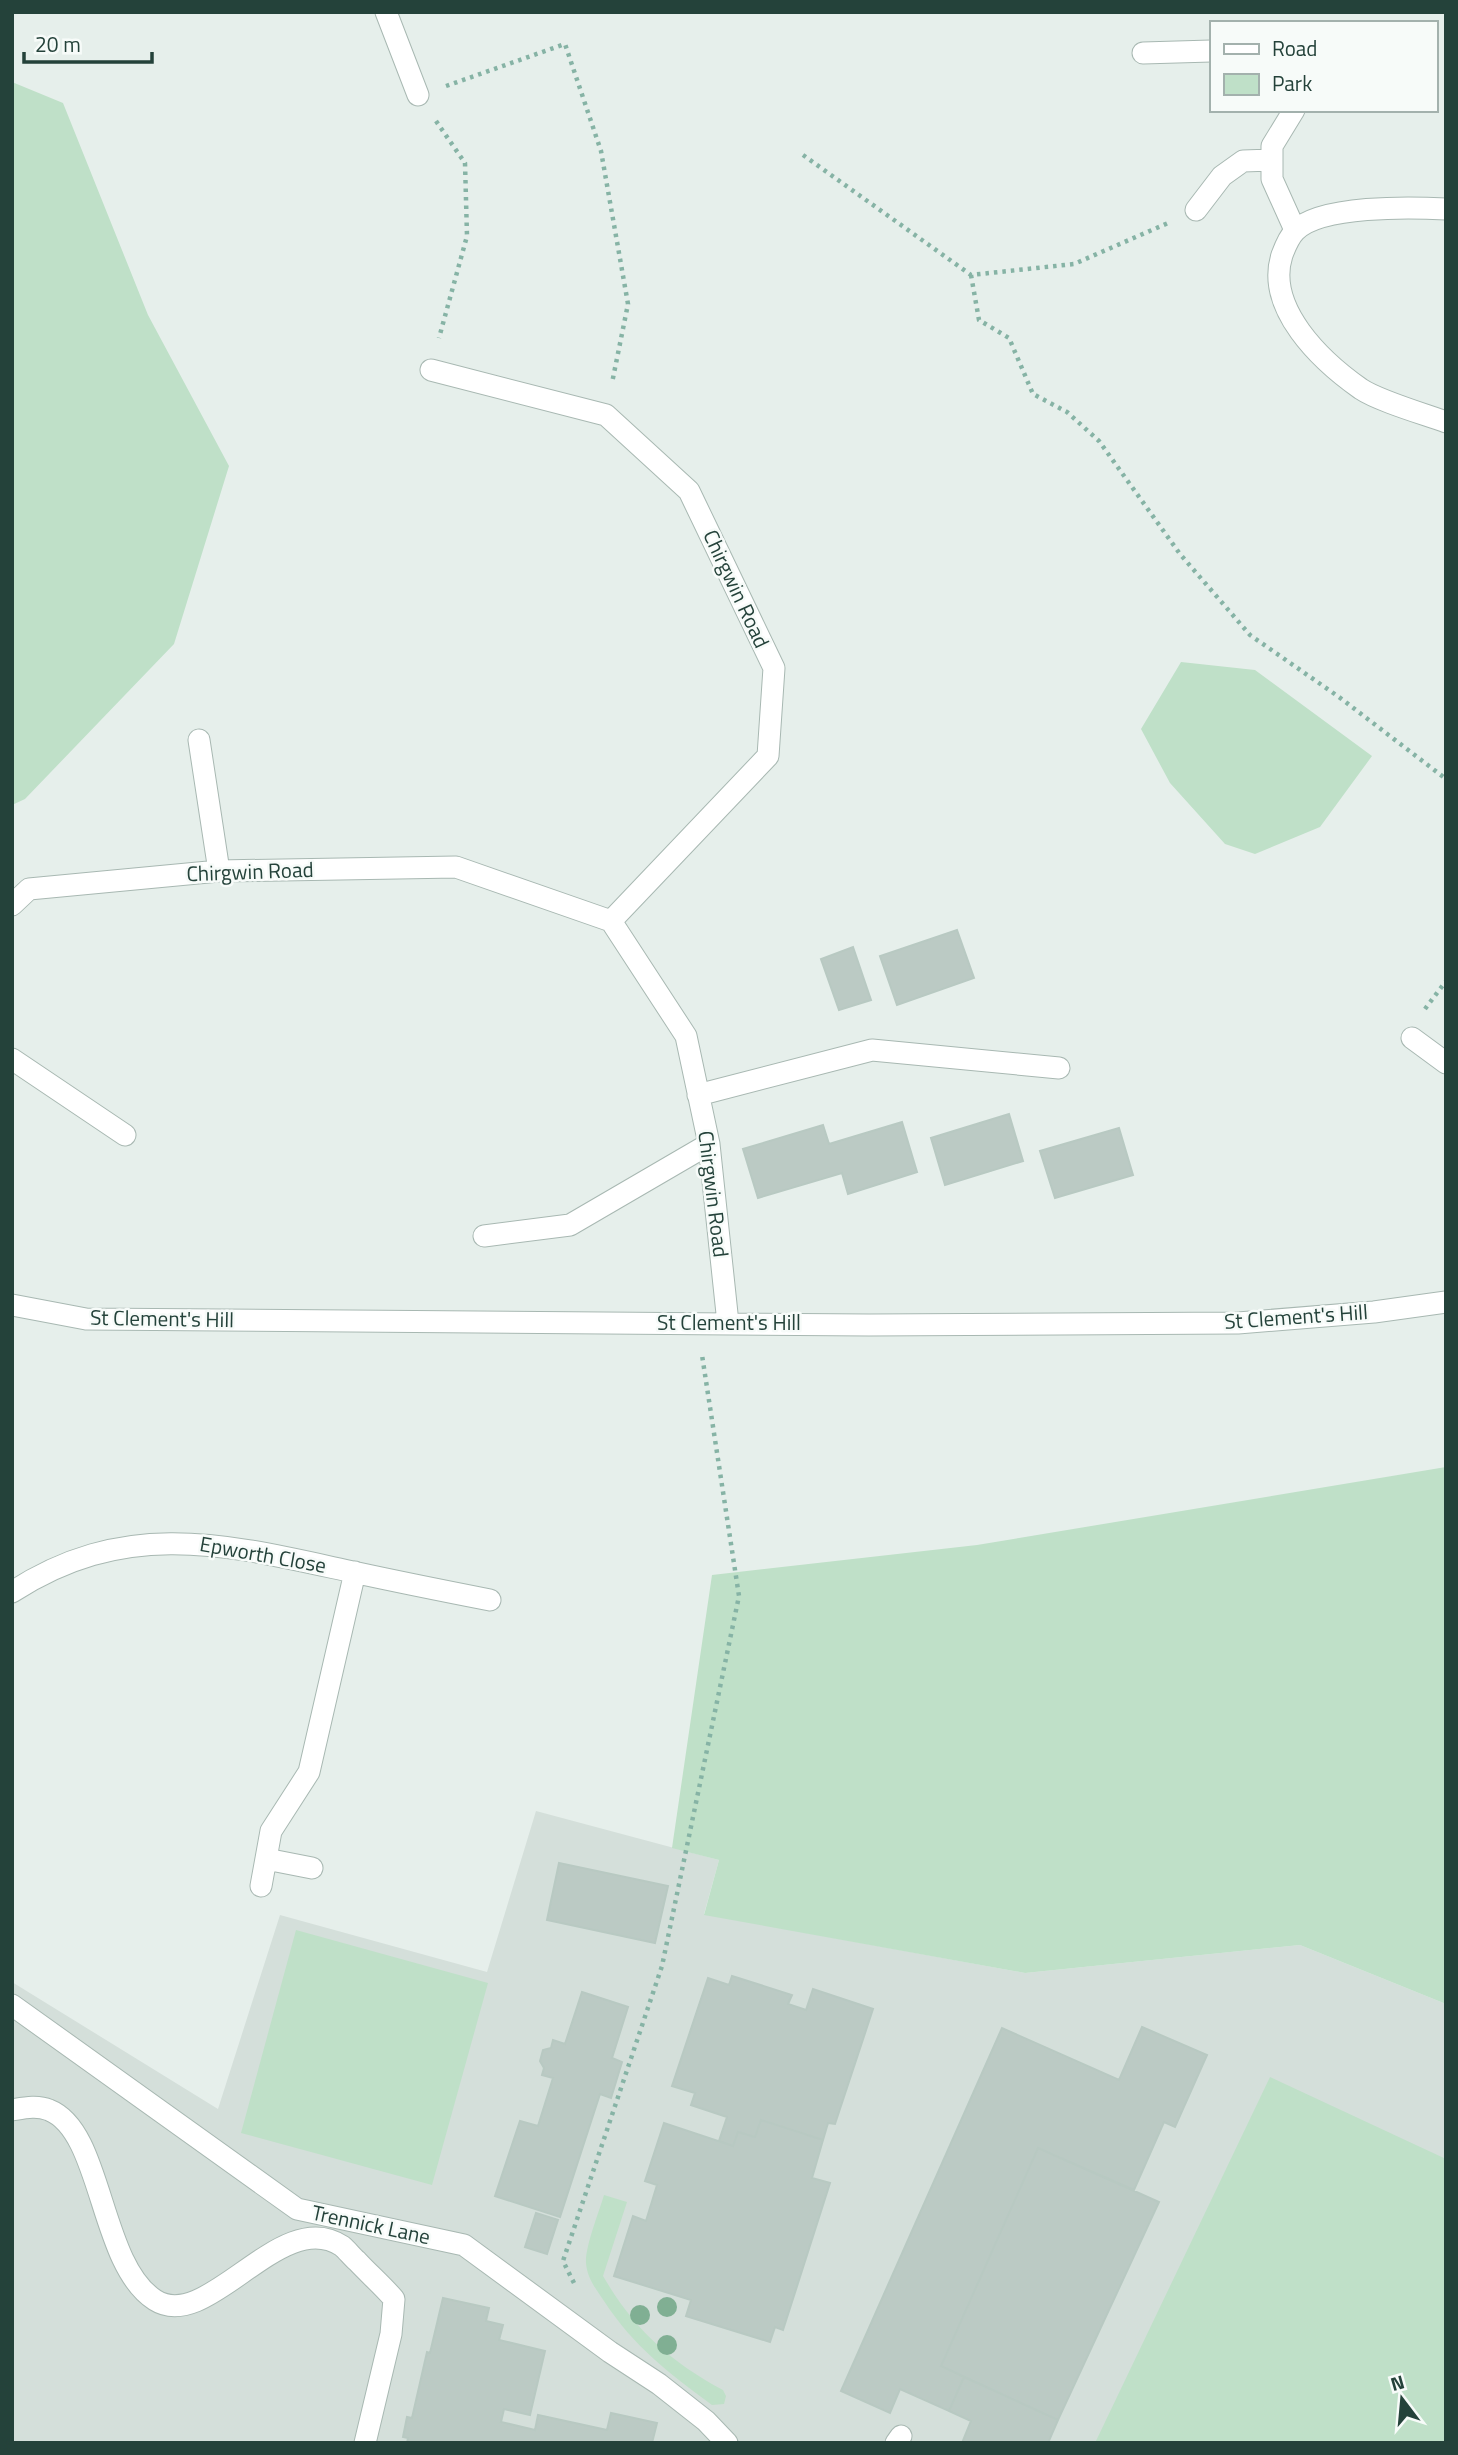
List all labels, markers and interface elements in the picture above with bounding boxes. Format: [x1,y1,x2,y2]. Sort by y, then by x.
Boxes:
scale bar [24,21,152,65]
legend [1210,21,1437,112]
text: 20 m [35,28,81,60]
text: Road [1272,32,1317,64]
text: Park [1272,67,1312,99]
street label: Chirgwin Road [696,524,778,653]
street label: Chirgwin Road [186,853,314,889]
street label: Chirgwin Road [690,1129,738,1259]
street label: St Clement's Hill [1223,1295,1369,1337]
street label: St Clement's Hill [90,1301,234,1335]
street label: St Clement's Hill [657,1306,801,1338]
street label: Epworth Close [197,1527,329,1581]
street label: Trennick Lane [309,2196,433,2252]
north arrow [1367,2364,1437,2434]
text: N [1387,2366,1408,2398]

